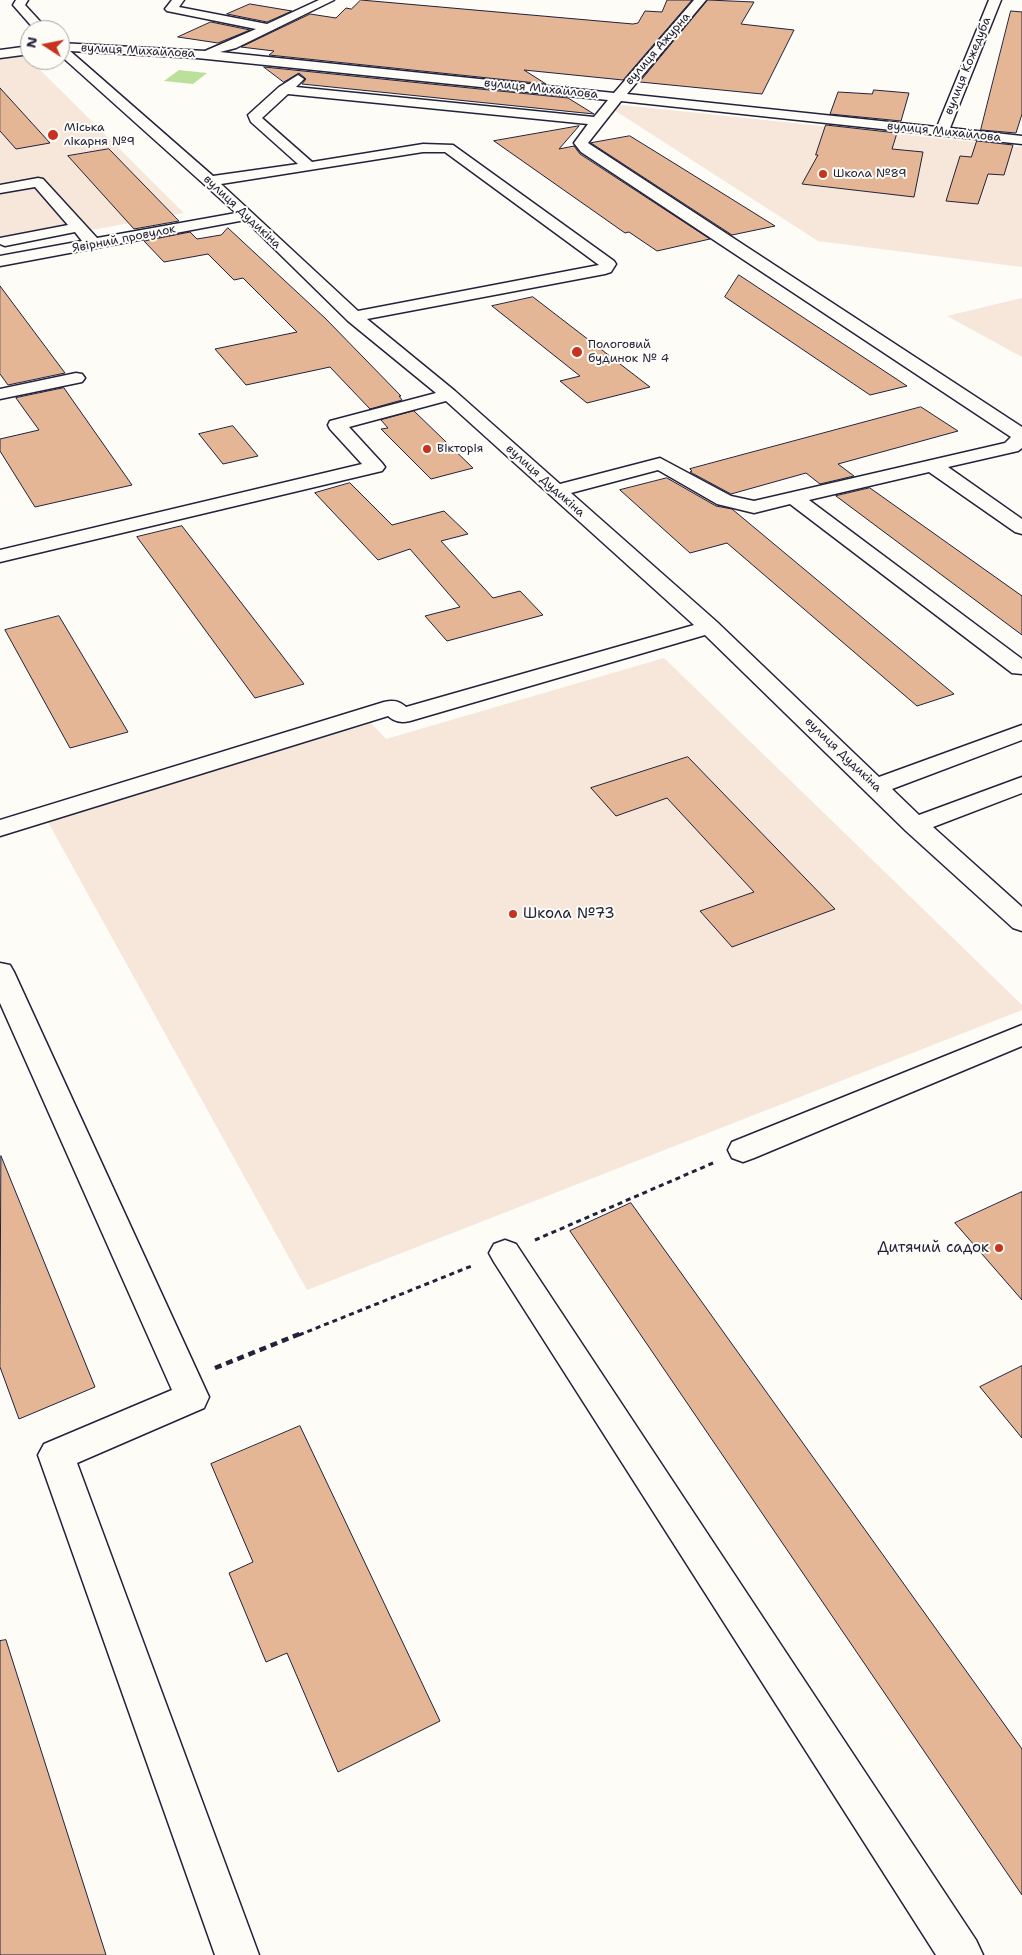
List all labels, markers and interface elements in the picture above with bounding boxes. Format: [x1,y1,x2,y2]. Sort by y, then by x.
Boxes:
street label: вулиця Ажурна [623,10,693,88]
street label: вулиця Кожедуба [942,15,994,117]
north arrow [20,20,70,70]
text: N [21,35,41,49]
street label: вулиця Михайлова [80,41,196,61]
street label: вулиця Михайлова [483,76,599,102]
street label: вулиця Михайлова [886,119,1002,145]
place label: Міська лікарня №9 [64,121,135,149]
marker: Міська лікарня №9 [46,128,60,142]
place label: Школа №89 [833,167,907,181]
marker: Школа №89 [817,168,829,180]
street label: вулиця Дудикіна [200,172,284,252]
street label: Явірний провулок [71,222,177,256]
place label: Пологовий будинок № 4 [588,338,669,366]
marker: Пологовий будинок № 4 [570,345,584,359]
place label: Вікторія [437,442,483,456]
street label: вулиця Дудикіна [503,442,587,520]
marker: Вікторія [421,443,433,455]
street label: вулиця Дудикіна [802,715,884,795]
place label: Школа №73 [523,905,615,923]
marker: Школа №73 [507,908,519,920]
place label: Дитячий садок [877,1239,989,1257]
marker: Дитячий садок [993,1242,1005,1254]

